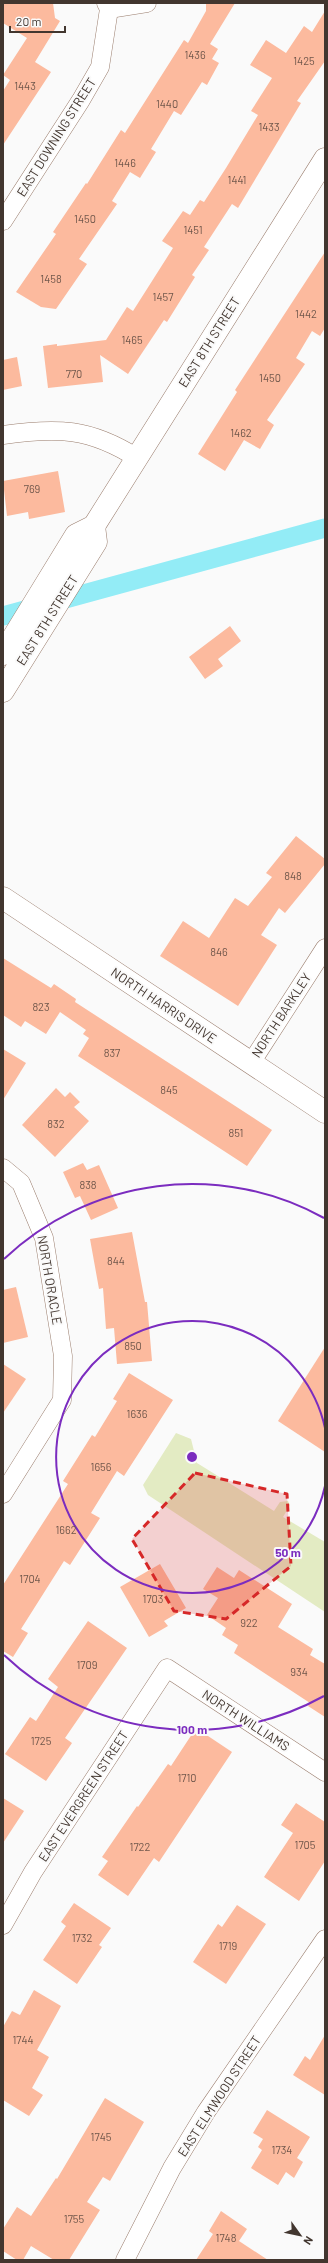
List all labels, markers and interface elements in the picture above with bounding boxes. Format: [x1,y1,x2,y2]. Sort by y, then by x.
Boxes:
scale bar [10,8,65,34]
text: 20 m [16,14,42,28]
house number: 1436 [184,48,206,61]
house number: 1425 [293,54,315,67]
street label: EAST DOWNING STREET [13,75,99,199]
house number: 1443 [14,79,36,92]
house number: 1440 [156,97,178,110]
house number: 1433 [258,120,280,133]
house number: 1446 [114,156,136,169]
house number: 1441 [228,173,246,186]
house number: 1450 [74,212,96,225]
house number: 1451 [183,223,203,236]
house number: 1458 [40,272,62,285]
house number: 1457 [153,290,173,303]
street label: EAST 8TH STREET [175,294,243,390]
house number: 1442 [295,307,317,320]
house number: 1465 [121,333,143,346]
house number: 770 [66,367,82,380]
house number: 1450 [259,371,281,384]
house number: 1462 [230,426,252,439]
house number: 769 [24,482,41,495]
street label: EAST 8TH STREET [13,572,81,668]
house number: 848 [284,869,302,882]
house number: 846 [210,945,228,958]
street label: NORTH HARRIS DRIVE [108,964,220,1046]
street label: NORTH BARKLEY [248,970,314,1060]
house number: 823 [32,1000,50,1013]
house number: 837 [104,1046,120,1059]
house number: 845 [160,1083,178,1096]
house number: 832 [47,1117,65,1130]
house number: 851 [229,1126,243,1139]
house number: 838 [79,1178,97,1191]
street label: NORTH ORACLE [34,1234,66,1326]
house number: 844 [107,1254,125,1267]
house number: 850 [124,1339,142,1352]
house number: 1636 [127,1407,148,1420]
centre of rings [185,1450,199,1464]
house number: 1656 [91,1460,112,1473]
house number: 1662 [55,1523,77,1536]
text: 50 m [275,1545,301,1559]
house number: 1704 [19,1572,41,1585]
house number: 1703 [143,1592,163,1605]
house number: 922 [240,1616,258,1629]
house number: 1709 [77,1658,98,1671]
house number: 934 [290,1665,308,1678]
street label: NORTH WILLIAMS [199,1686,293,1754]
text: 100 m [177,1722,207,1736]
street label: EAST EVERGREEN STREET [35,1728,131,1864]
house number: 1725 [31,1734,52,1747]
house number: 1710 [177,1771,197,1784]
house number: 1705 [295,1838,316,1851]
house number: 1722 [130,1840,151,1853]
house number: 1732 [72,1931,92,1944]
house number: 1719 [219,1939,238,1952]
house number: 1744 [12,2033,34,2046]
street label: EAST ELMWOOD STREET [174,2033,264,2159]
house number: 1745 [91,2130,112,2143]
house number: 1734 [272,2143,292,2156]
house number: 1755 [64,2212,85,2225]
north arrow [280,2215,320,2255]
house number: 1748 [216,2231,237,2244]
text: N [301,2234,316,2247]

